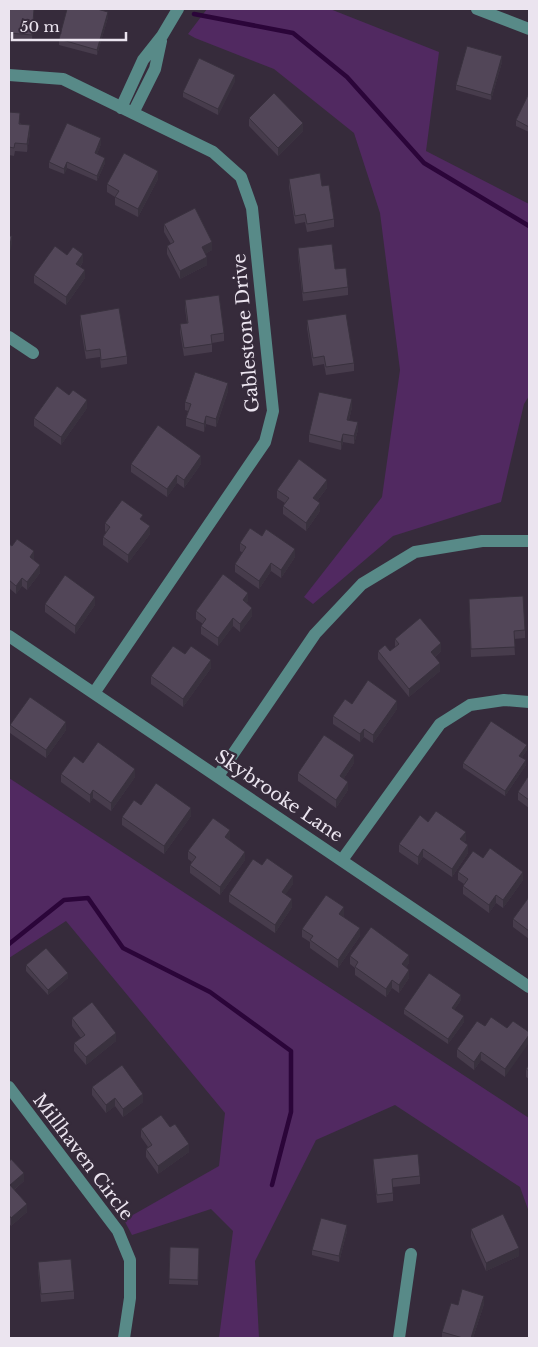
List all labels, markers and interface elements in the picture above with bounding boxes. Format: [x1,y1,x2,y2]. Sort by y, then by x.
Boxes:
scale bar [12,10,126,42]
text: 50 m [20,17,60,36]
street label: Gablestone Drive [228,253,264,413]
street label: Skybrooke Lane [211,745,347,847]
street label: Millhaven Circle [28,1089,138,1225]

